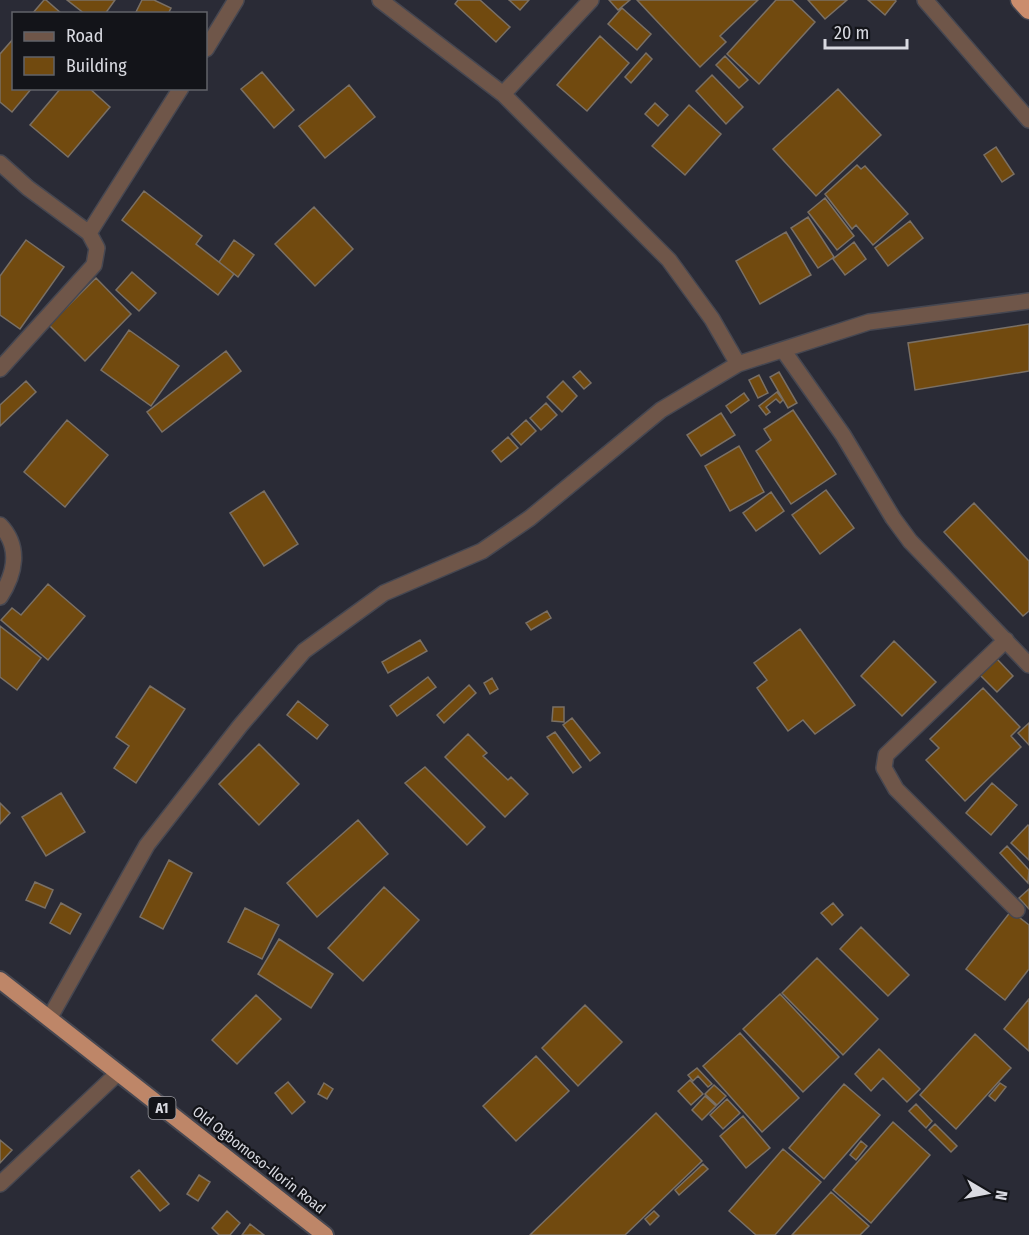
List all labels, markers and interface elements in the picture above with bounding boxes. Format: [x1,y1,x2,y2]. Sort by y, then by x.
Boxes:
legend [12,12,207,90]
scale bar [825,12,908,50]
text: 20 m [834,22,869,44]
text: Road [66,25,103,47]
text: Building [66,55,127,77]
road number: A1 [148,1097,176,1119]
street label: Old Ogbomoso-Ilorin Road [189,1103,329,1217]
north arrow [957,1163,1017,1223]
text: N [991,1189,1011,1202]

